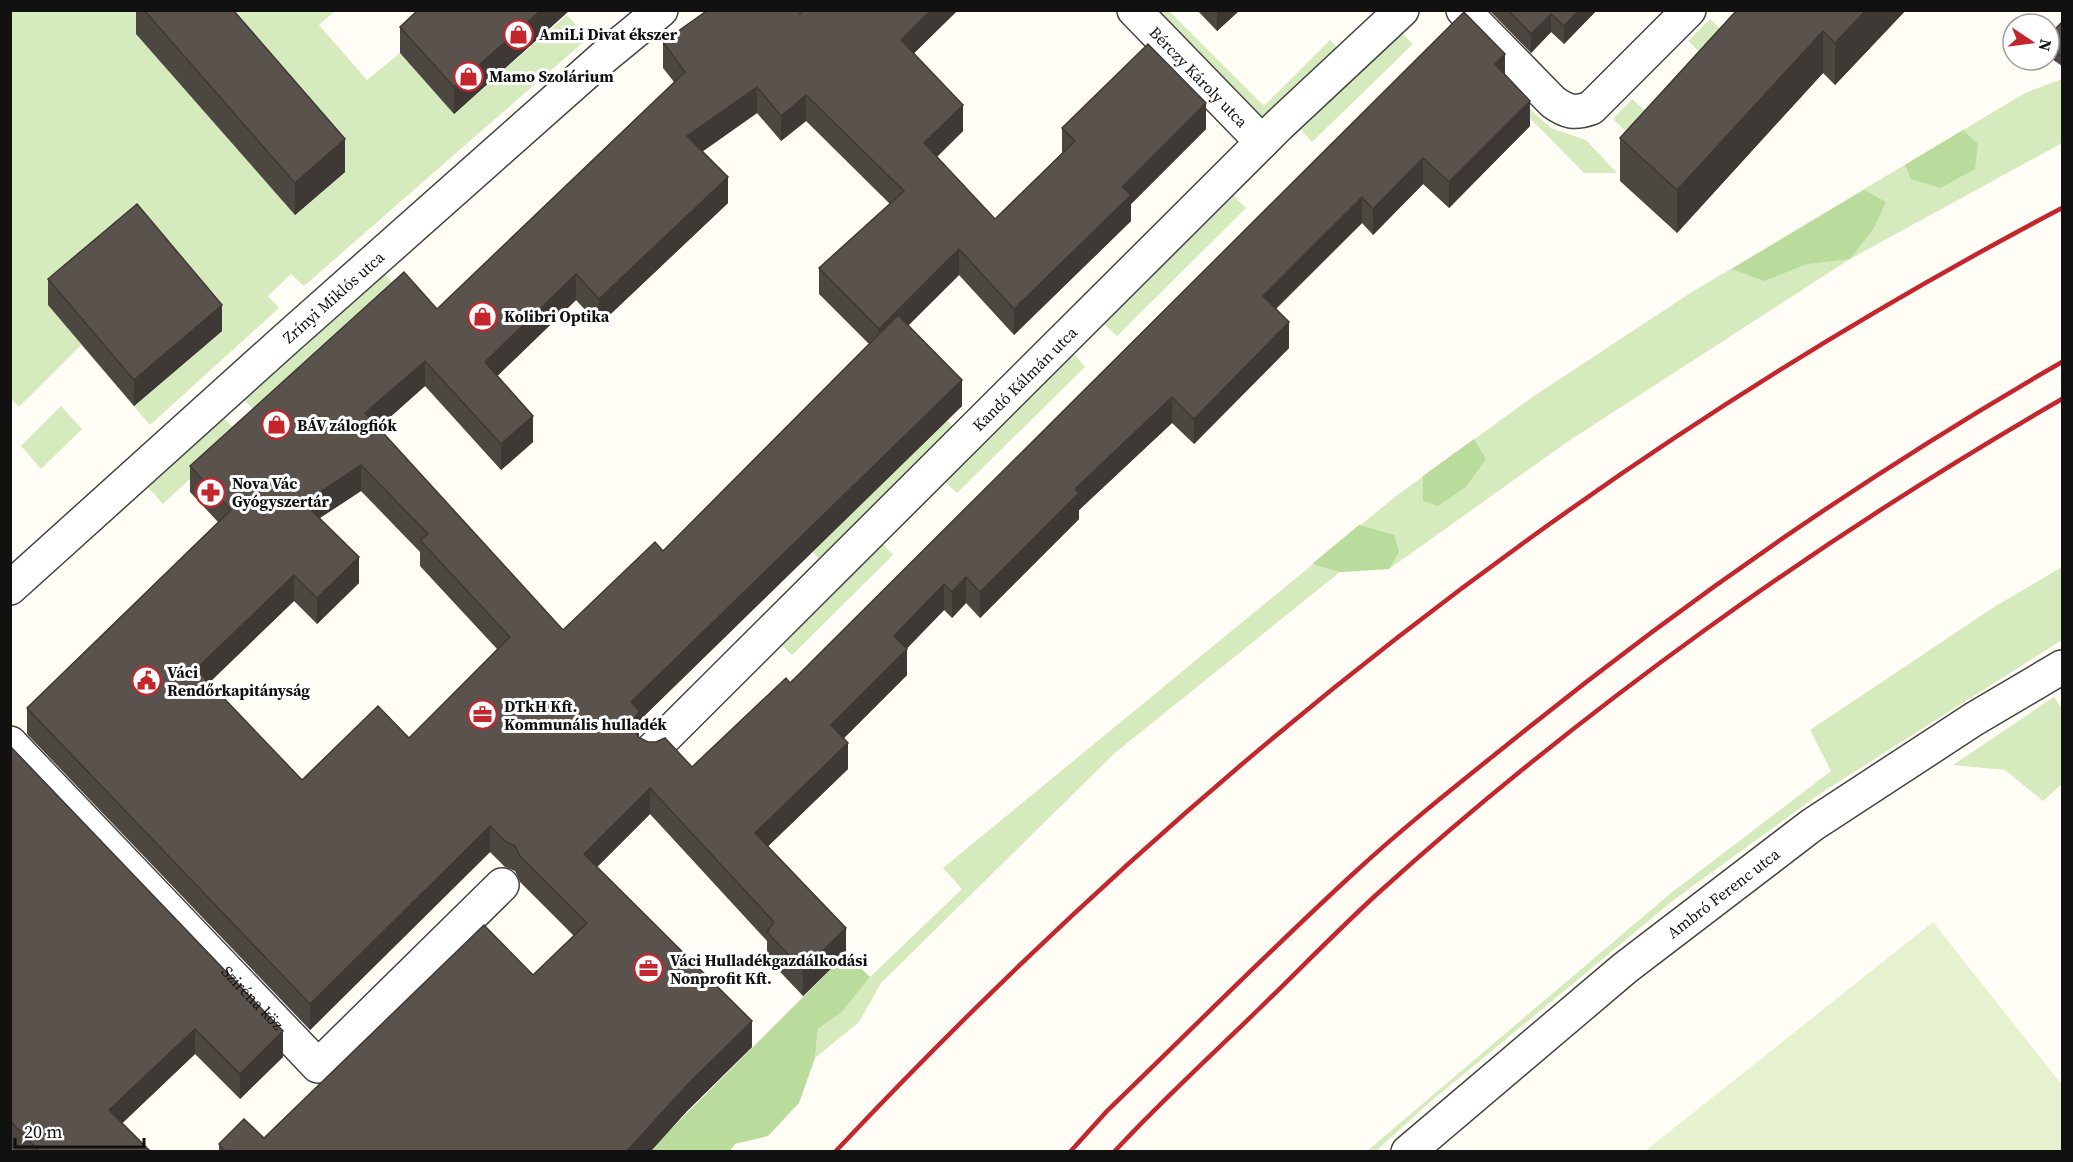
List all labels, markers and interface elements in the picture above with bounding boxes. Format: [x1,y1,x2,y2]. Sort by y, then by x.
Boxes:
north arrow [2001,12,2061,72]
shop icon: AmiLi Divat ékszer [502,18,534,50]
street label: Bérczy Károly utca [1145,21,1253,133]
place label: AmiLi Divat ékszer [539,23,678,45]
text: N [2034,37,2058,54]
shop icon: Mamo Szolárium [452,60,484,92]
place label: Mamo Szolárium [489,65,614,87]
street label: Zrínyi Miklós utca [278,245,390,348]
shop icon: Kolibri Optika [467,300,499,332]
place label: Kolibri Optika [504,305,610,327]
street label: Kandó Kálmán utca [967,321,1082,436]
shop icon: BÁV zálogfiók [260,409,292,441]
place label: BÁV zálogfiók [297,414,397,436]
place label: Nova Vác Gyógyszertár [232,472,330,512]
pharmacy icon: Nova Vác Gyógyszertár [195,476,227,508]
place label: Váci Rendőrkapitányság [167,661,310,701]
public building icon: Váci Rendőrkapitányság [130,665,162,697]
place label: DTkH Kft. Kommunális hulladék [504,695,667,735]
office icon: DTkH Kft. Kommunális hulladék [467,699,499,731]
street label: Ambró Ferenc utca [1662,842,1785,943]
place label: Váci Hulladékgazdálkodási Nonprofit Kft. [670,949,868,989]
office icon: Váci Hulladékgazdálkodási Nonprofit Kft. [633,953,665,985]
street label: Sziréna köz [217,961,289,1035]
scale bar [15,1111,144,1149]
text: 20 m [24,1119,62,1144]

